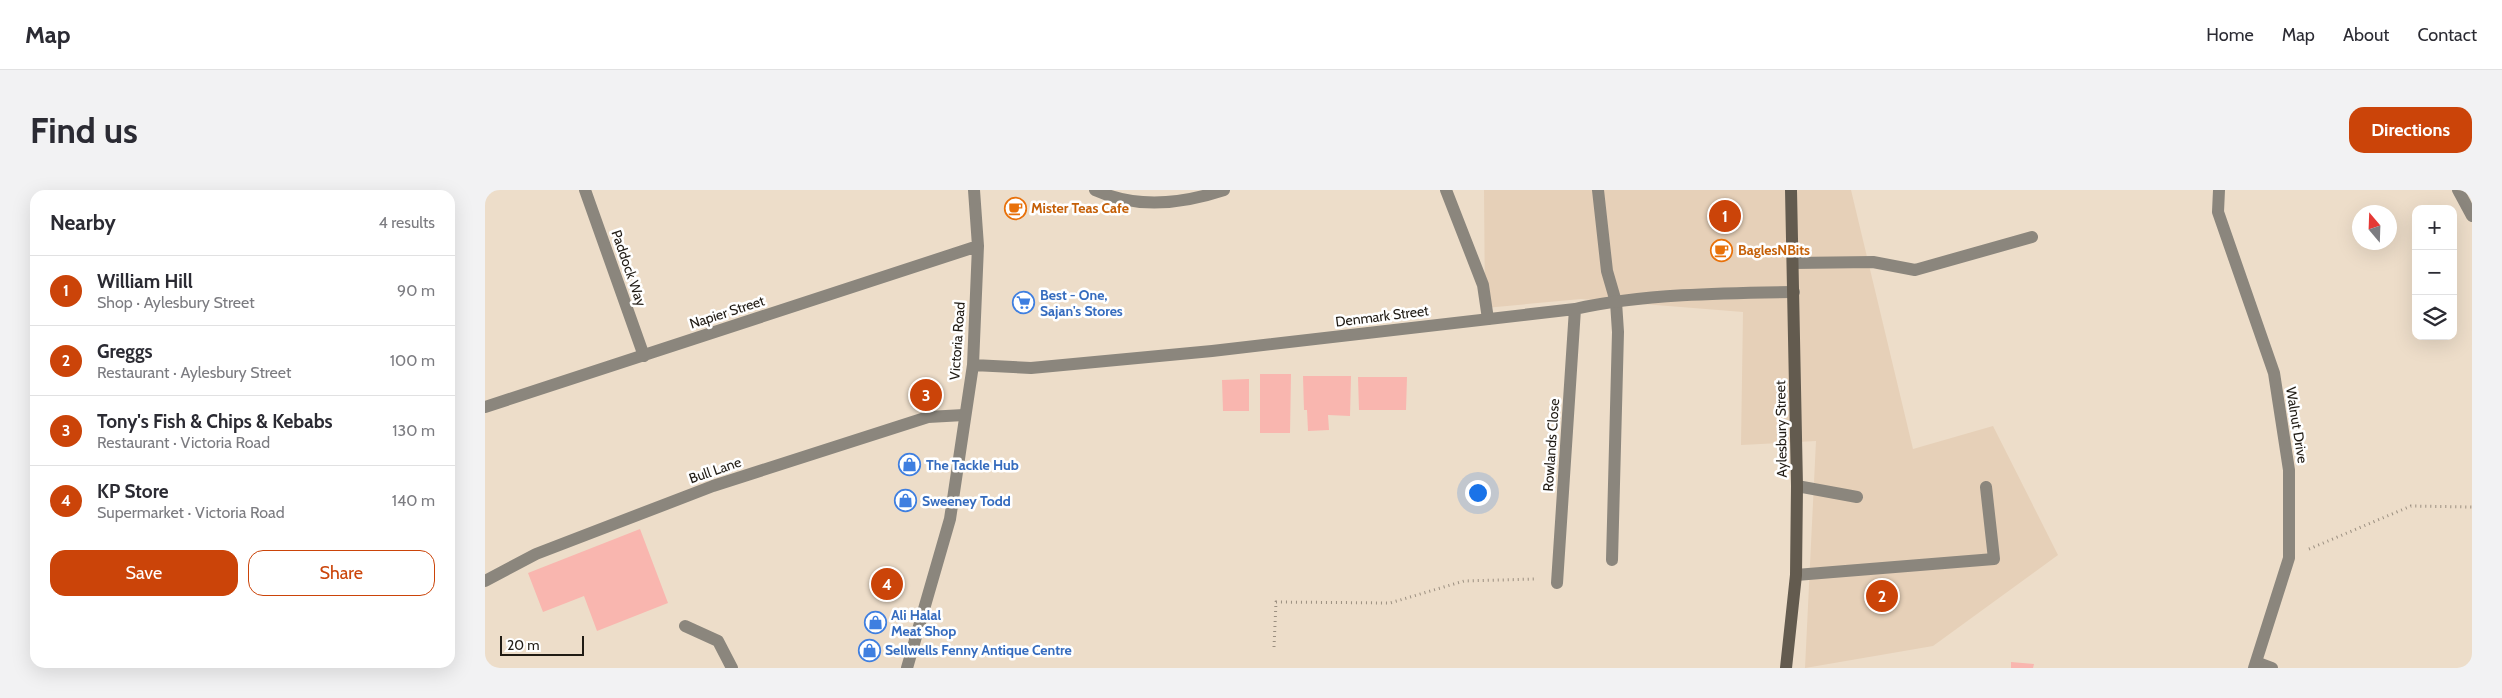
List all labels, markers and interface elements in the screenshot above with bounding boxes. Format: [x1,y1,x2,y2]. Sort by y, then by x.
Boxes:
text: Map [25,20,71,49]
text: Home [2206,24,2254,46]
text: Map [2282,24,2315,46]
text: About [2343,24,2389,46]
text: Contact [2417,24,2477,46]
button: Directions [2349,107,2472,153]
text: Find us [30,109,138,152]
cafe icon: Mister Teas Cafe [1003,196,1027,220]
pin: 1 [1709,197,1741,235]
place label: Mister Teas Cafe [1031,199,1129,217]
north arrow [2352,205,2397,250]
map controls [2412,205,2457,340]
button: + [2412,205,2457,250]
text: Nearby [50,210,116,235]
text: 4 results [378,213,435,232]
street label: Paddock Way [608,227,650,309]
cafe icon: BaglesNBits [1710,238,1734,262]
place label: BaglesNBits [1738,241,1810,259]
button: − [2412,250,2457,295]
text: William Hill [97,270,193,293]
text: 1 [63,281,69,300]
text: 90 m [397,281,435,300]
place label: Best - One, Sajan's Stores [1040,286,1123,320]
street label: Napier Street [687,291,767,333]
supermarket icon: Best - One, Sajan's Stores [1012,291,1036,315]
text: Shop · Aylesbury Street [97,293,255,312]
button: layers [2412,295,2457,340]
street label: Victoria Road [945,301,969,381]
street label: Denmark Street [1334,301,1430,331]
text: Greggs [97,340,152,363]
text: 2 [62,351,70,370]
text: 100 m [390,351,435,370]
text: Restaurant · Aylesbury Street [97,363,291,382]
pin: 3 [910,376,942,414]
street label: Aylesbury Street [1771,380,1791,478]
street label: Walnut Drive [2282,385,2312,465]
street label: Rowlands Close [1539,398,1563,492]
text: Tony's Fish & Chips & Kebabs [97,410,333,433]
text: 3 [62,421,70,440]
text: 130 m [392,421,435,440]
text: Restaurant · Victoria Road [97,433,270,452]
street label: Bull Lane [686,453,744,487]
shop icon: The Tackle Hub [898,453,922,477]
place label: The Tackle Hub [926,456,1019,474]
text: KP Store [97,480,169,503]
your location [1465,480,1491,506]
shop icon: Sweeney Todd [894,489,918,513]
text: 4 [61,491,71,510]
text: 140 m [392,491,435,510]
place label: Sweeney Todd [922,492,1011,510]
text: Supermarket · Victoria Road [97,503,285,522]
button: Save [50,550,238,596]
button: Share [248,550,435,596]
pin: 4 [871,565,903,603]
pin: 2 [1866,577,1898,615]
place label: Ali Halal Meat Shop [891,606,956,640]
shop icon: Ali Halal Meat Shop [863,611,887,635]
scale bar [500,633,584,656]
text: 20 m [507,636,540,654]
shop icon: Sellwells Fenny Antique Centre [857,638,881,662]
place label: Sellwells Fenny Antique Centre [885,641,1072,659]

